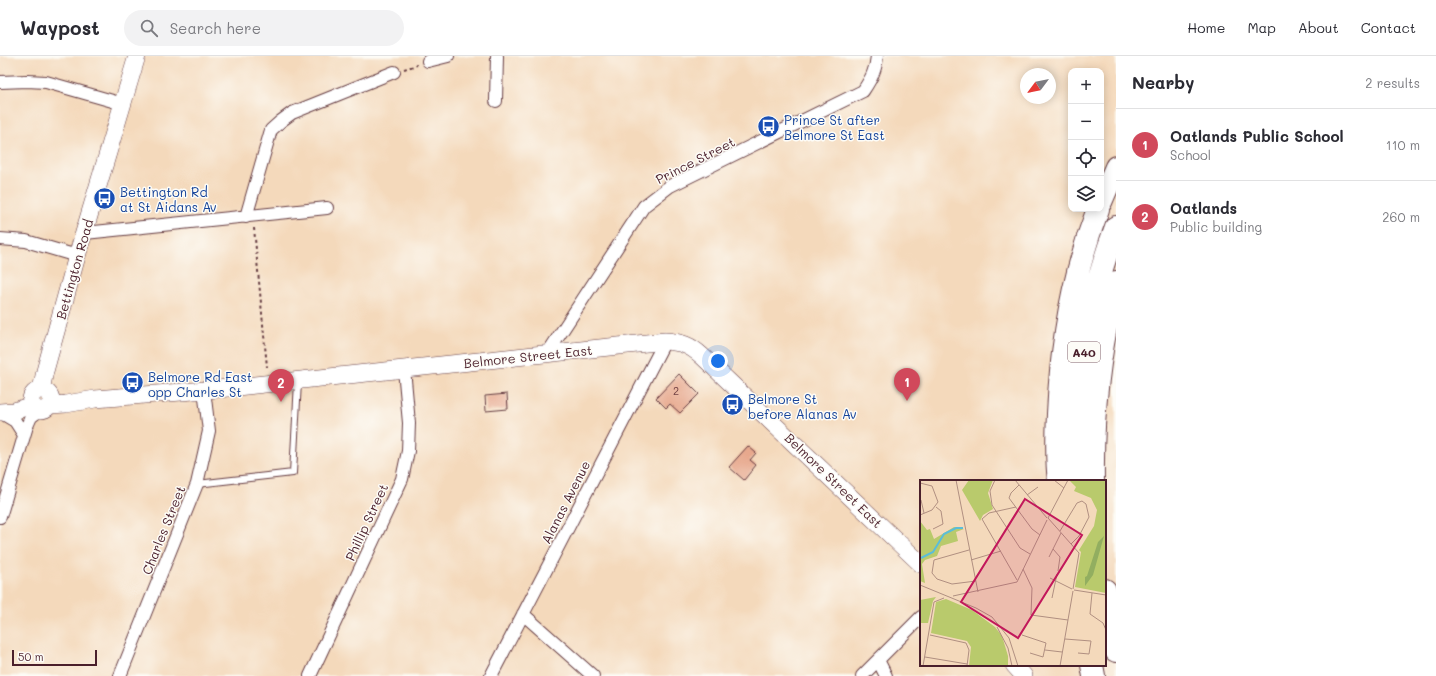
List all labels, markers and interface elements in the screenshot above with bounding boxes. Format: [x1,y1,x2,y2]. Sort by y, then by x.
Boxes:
search box [124,10,404,46]
text: Waypost [20,15,100,40]
icon: search [138,17,160,39]
text: Search here [170,18,261,38]
text: Home [1187,18,1225,37]
text: Map [1247,18,1276,37]
text: About [1298,18,1339,37]
text: Contact [1361,18,1416,37]
north arrow [1020,68,1056,104]
map controls [1068,68,1104,212]
button: + [1068,68,1104,104]
text: Nearby [1132,71,1194,93]
text: 2 results [1365,74,1420,91]
button: − [1068,104,1104,140]
place label: Prince St after Belmore St East [784,111,885,143]
bus stop icon: Prince St after Belmore St East [756,113,782,139]
text: Oatlands Public School [1170,126,1344,146]
street label: Prince Street [652,133,738,187]
text: 1 [1142,136,1148,153]
text: 110 m [1386,136,1420,153]
button: locate [1068,140,1104,176]
text: School [1170,146,1211,163]
button: layers [1068,176,1104,212]
place label: Bettington Rd at St Aidans Av [120,183,217,215]
bus stop icon: Bettington Rd at St Aidans Av [92,185,118,211]
text: Oatlands [1170,198,1237,218]
text: 2 [1141,208,1149,225]
text: 260 m [1382,208,1420,225]
street label: Bettington Road [52,217,96,321]
text: Public building [1170,218,1262,235]
street label: Belmore Street East [463,341,593,371]
road number: A40 [1068,342,1100,362]
your location [708,351,728,371]
place label: Belmore Rd East opp Charles St [148,368,253,400]
pin: 1 [894,368,920,401]
pin: 2 [268,369,294,402]
bus stop icon: Belmore Rd East opp Charles St [120,370,146,396]
house number: 2 [673,383,679,398]
place label: Belmore St before Alanas Av [748,390,857,422]
bus stop icon: Belmore St before Alanas Av [720,392,746,418]
street label: Belmore Street East [782,429,887,531]
street label: Alanas Avenue [537,458,593,546]
street label: Phillip Street [341,480,391,563]
inset map [920,480,1106,666]
street label: Charles Street [137,483,189,577]
scale bar [12,648,97,667]
text: 50 m [18,649,44,664]

